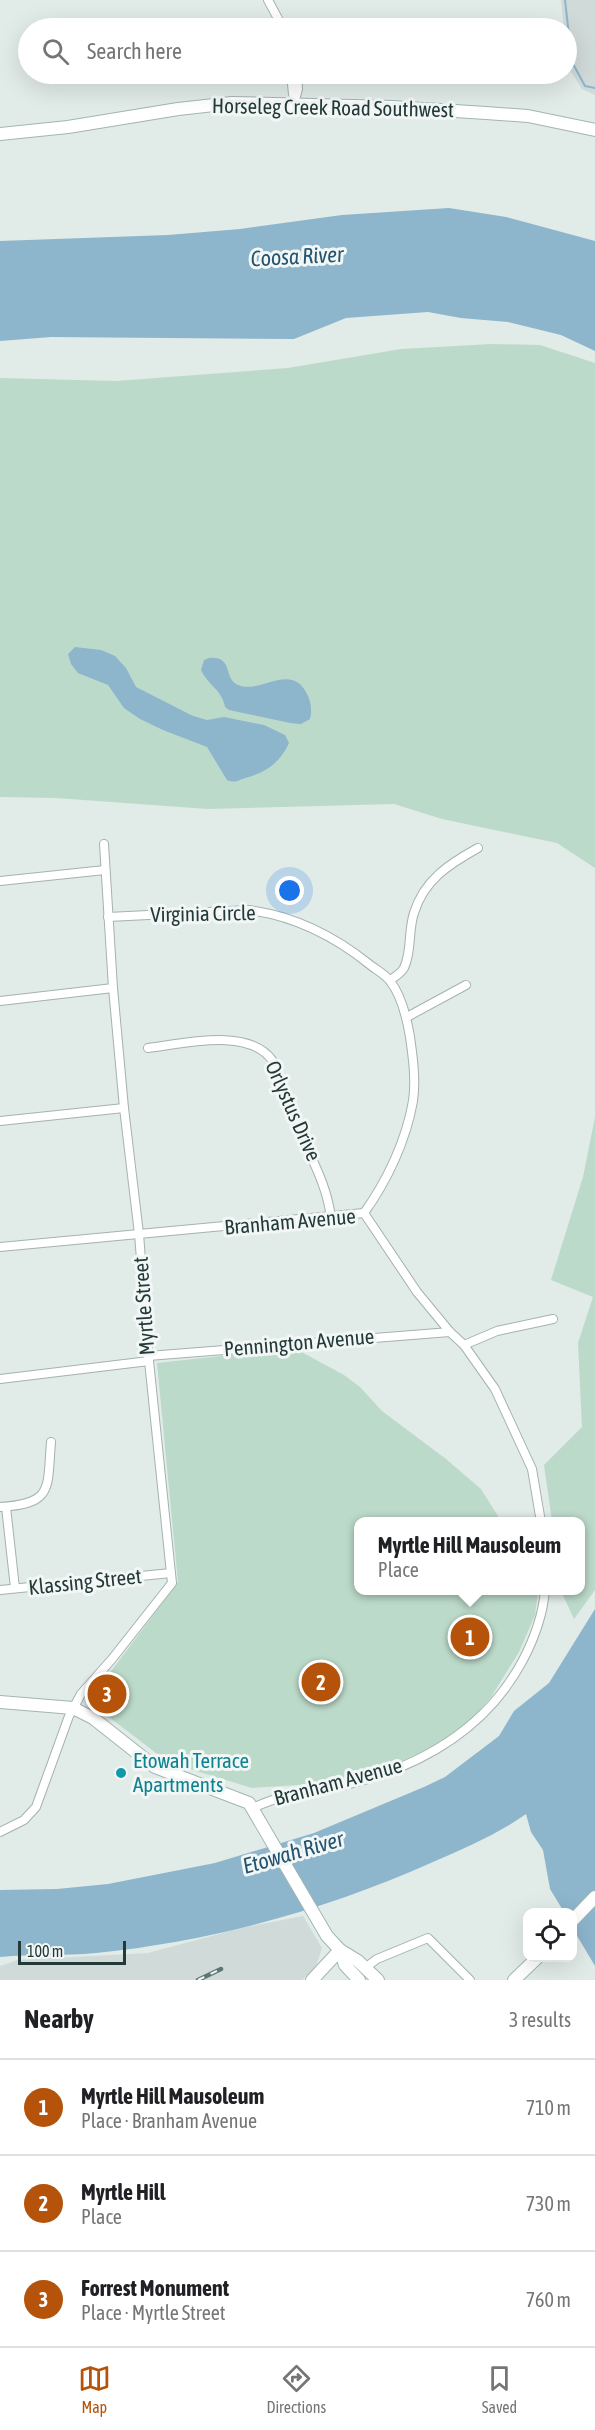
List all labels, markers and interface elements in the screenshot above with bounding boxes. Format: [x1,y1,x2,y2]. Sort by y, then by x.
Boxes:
search box [18,18,577,84]
icon: search [39,35,72,68]
text: Search here [87,38,182,64]
street label: Horseleg Creek Road Southwest [212,93,454,121]
water label: Coosa River [250,241,346,271]
your location [275,876,304,905]
street label: Virginia Circle [150,900,256,926]
street label: Orlystus Drive [261,1057,327,1164]
street label: Branham Avenue [223,1203,357,1239]
street label: Myrtle Street [128,1256,158,1356]
street label: Pennington Avenue [223,1323,375,1361]
popup [354,1517,585,1595]
text: Myrtle Hill Mausoleum [378,1532,561,1558]
text: Place [378,1558,419,1581]
street label: Klassing Street [27,1563,143,1599]
pin: 1 [450,1614,490,1660]
pin: 2 [302,1660,340,1704]
pin: 3 [88,1672,126,1716]
place label: Etowah Terrace Apartments [133,1748,249,1796]
street label: Branham Avenue [271,1752,404,1810]
marker: Etowah Terrace Apartments [114,1766,128,1780]
water label: Etowah River [240,1825,348,1879]
map controls [523,1908,577,1962]
button: locate [523,1908,577,1962]
scale bar [18,1938,126,1966]
text: 100 m [27,1942,63,1960]
text: Nearby [24,2004,94,2034]
text: 3 results [509,2008,571,2031]
text: Myrtle Hill Mausoleum [81,2083,264,2109]
text: 1 [39,2096,48,2119]
text: 710 m [526,2096,571,2119]
text: Place · Branham Avenue [81,2109,257,2132]
text: Myrtle Hill [81,2179,166,2205]
text: 2 [39,2192,48,2215]
text: 730 m [526,2192,571,2215]
text: Place [81,2205,122,2228]
text: Forrest Monument [81,2275,229,2301]
text: 3 [39,2288,48,2311]
text: 760 m [526,2288,571,2311]
text: Place · Myrtle Street [81,2301,226,2324]
tab: Map [78,2362,111,2416]
tab: Directions [266,2362,326,2416]
tab: Saved [482,2362,517,2416]

